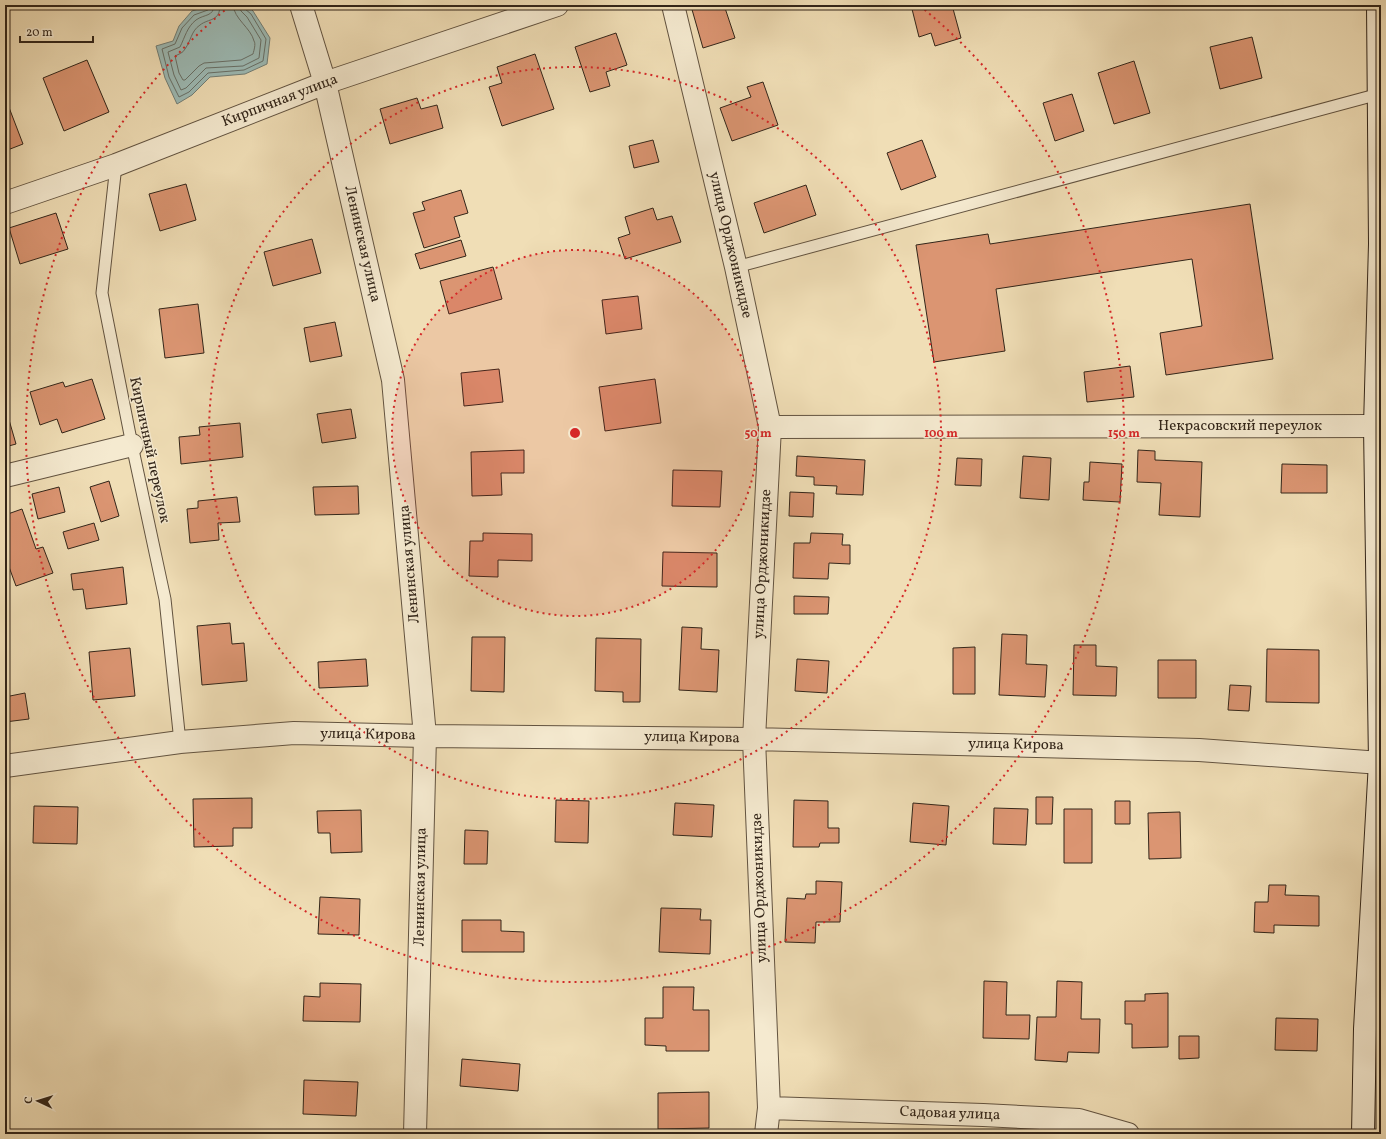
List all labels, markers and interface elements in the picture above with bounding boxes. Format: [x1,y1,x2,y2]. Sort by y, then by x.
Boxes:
scale bar [20,18,93,44]
text: 20 m [26,25,53,41]
street label: Кирпичная улица [219,69,341,133]
street label: улица Орджоникидзе [703,170,757,320]
street label: Ленинская улица [338,184,386,304]
street label: Кирпичный переулок [123,375,175,525]
street label: Некрасовский переулок [1158,416,1322,437]
centre of rings [568,426,582,440]
text: 50 m [744,426,772,442]
text: 100 m [924,426,958,442]
text: 150 m [1108,426,1140,442]
street label: улица Орджоникидзе [749,489,777,639]
street label: Ленинская улица [394,504,426,624]
street label: улица Кирова [320,724,416,746]
street label: улица Кирова [644,727,740,749]
street label: улица Кирова [968,734,1064,756]
street label: улица Орджоникидзе [747,813,773,963]
street label: Ленинская улица [409,827,433,947]
north arrow [18,1081,58,1121]
text: С [22,1096,37,1104]
street label: Садовая улица [899,1102,1001,1126]

